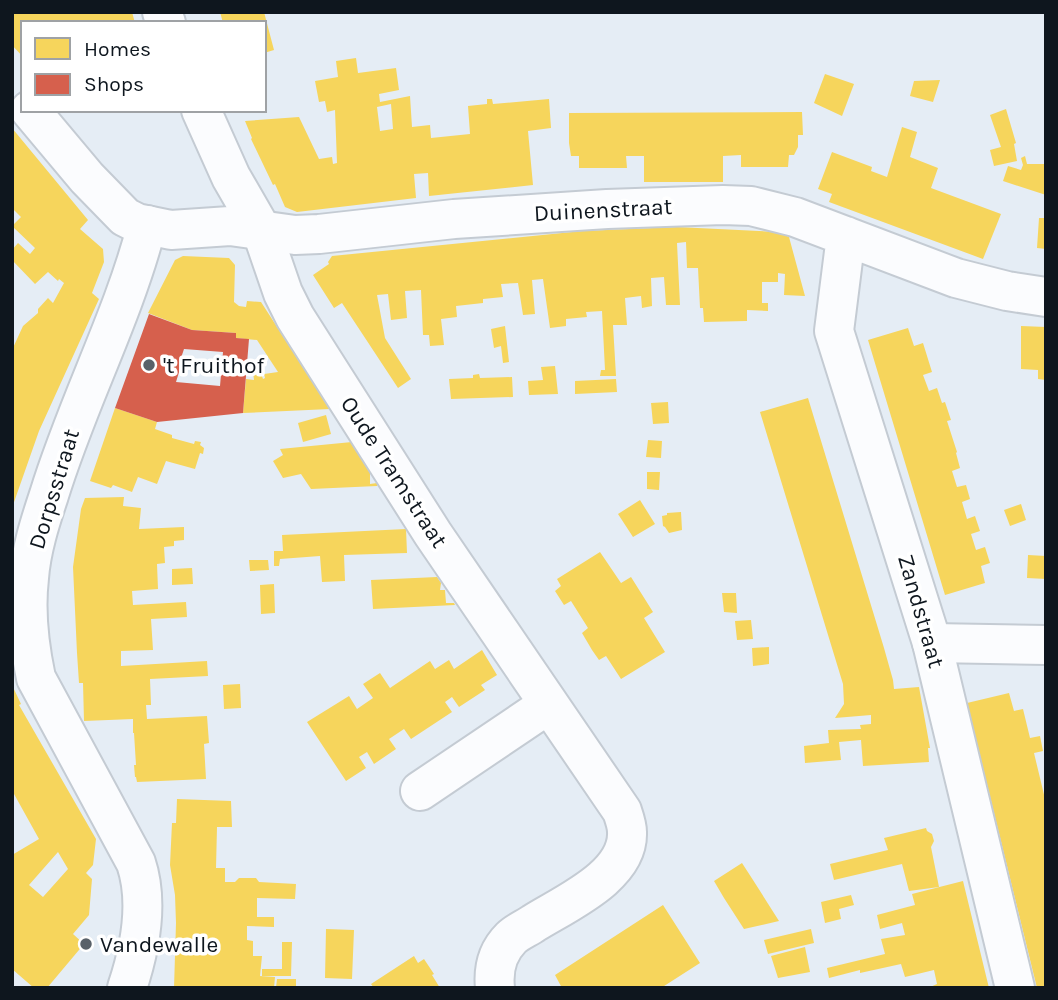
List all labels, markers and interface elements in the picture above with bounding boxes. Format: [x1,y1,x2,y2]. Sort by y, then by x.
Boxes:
legend [21,21,266,112]
text: Homes [84,37,151,61]
text: Shops [84,72,144,96]
street label: Duinenstraat [533,193,673,227]
place label: 't Fruithof [163,352,264,379]
marker: 't Fruithof [141,357,157,373]
street label: Oude Tramstraat [335,391,453,553]
street label: Dorpsstraat [23,425,85,553]
street label: Zandstraat [892,551,950,671]
place label: Vandewalle [100,931,218,958]
marker: Vandewalle [78,936,94,952]

